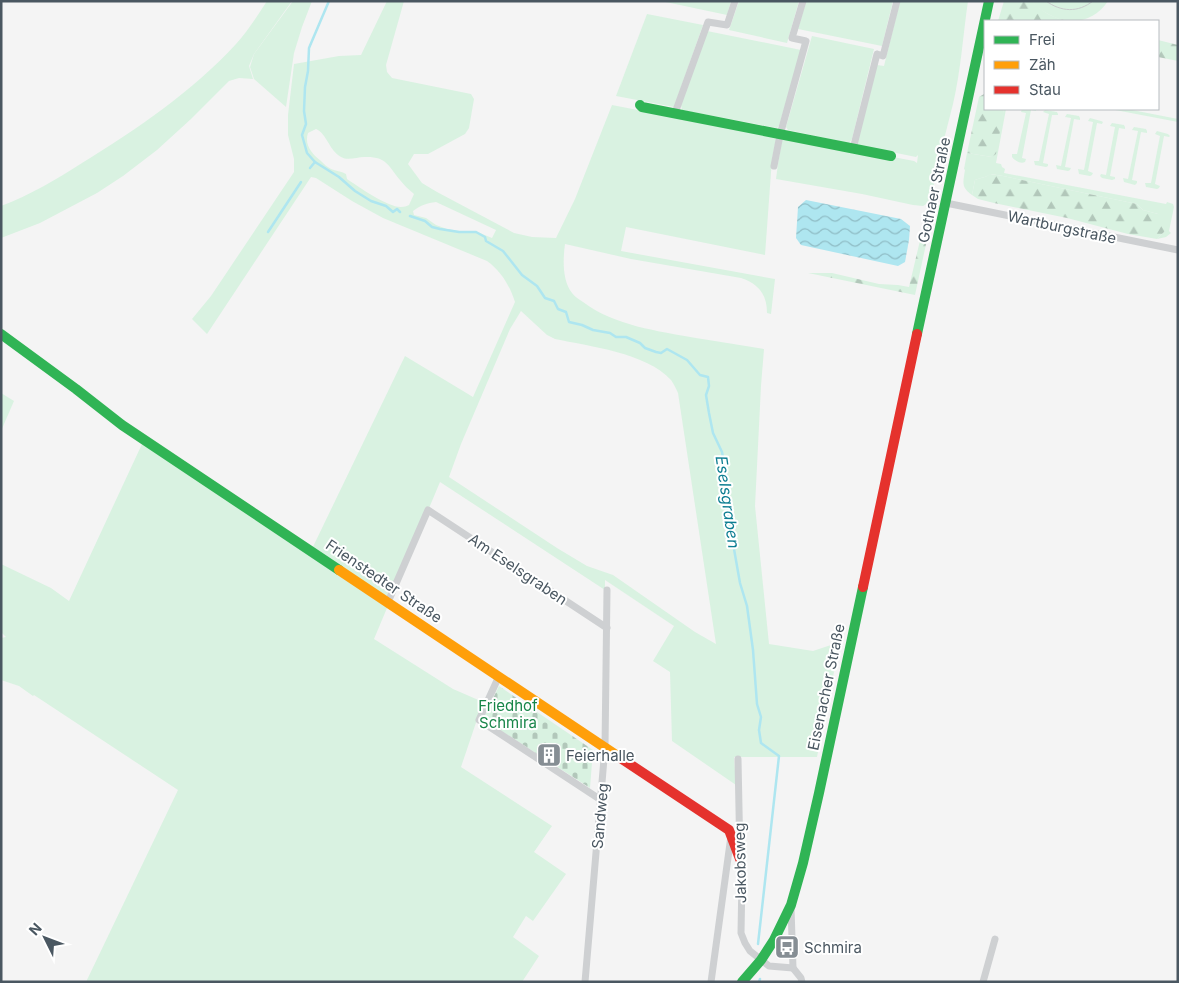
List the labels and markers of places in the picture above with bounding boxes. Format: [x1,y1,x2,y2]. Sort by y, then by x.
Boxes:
building icon: Feierhalle [536,742,562,768]
place label: Feierhalle [566,746,635,765]
bus stop icon: Schmira [774,934,800,960]
place label: Schmira [804,938,862,957]

